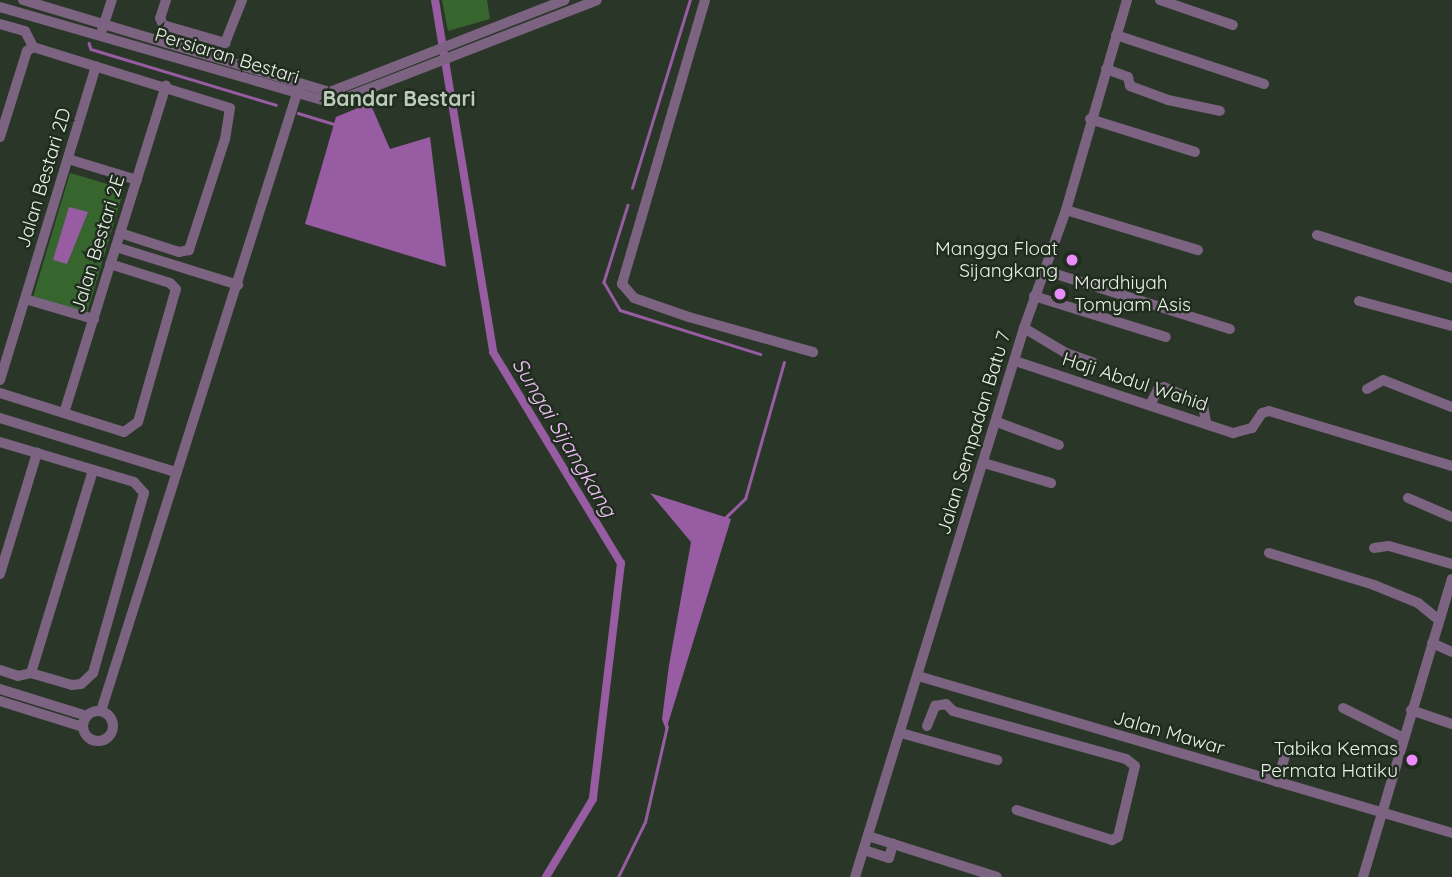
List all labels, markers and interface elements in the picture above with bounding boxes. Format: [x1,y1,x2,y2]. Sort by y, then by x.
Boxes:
street label: Persiaran Bestari [152,23,302,89]
district label: Bandar Bestari [323,85,475,111]
street label: Jalan Bestari 2D [12,105,76,251]
street label: Jalan Bestari 2E [66,173,130,315]
place label: Mangga Float Sijangkang [935,238,1058,282]
marker: Mangga Float Sijangkang [1064,252,1080,268]
place label: Mardhiyah Tomyam Asis [1074,272,1191,316]
marker: Mardhiyah Tomyam Asis [1052,286,1068,302]
street label: Jalan Sempadan Batu 7 [932,329,1016,537]
street label: Haji Abdul Wahid [1059,348,1211,416]
water label: Sungai Sijangkang [508,353,622,521]
street label: Jalan Mawar [1111,706,1227,760]
place label: Tabika Kemas Permata Hatiku [1260,738,1398,782]
marker: Tabika Kemas Permata Hatiku [1404,752,1420,768]

